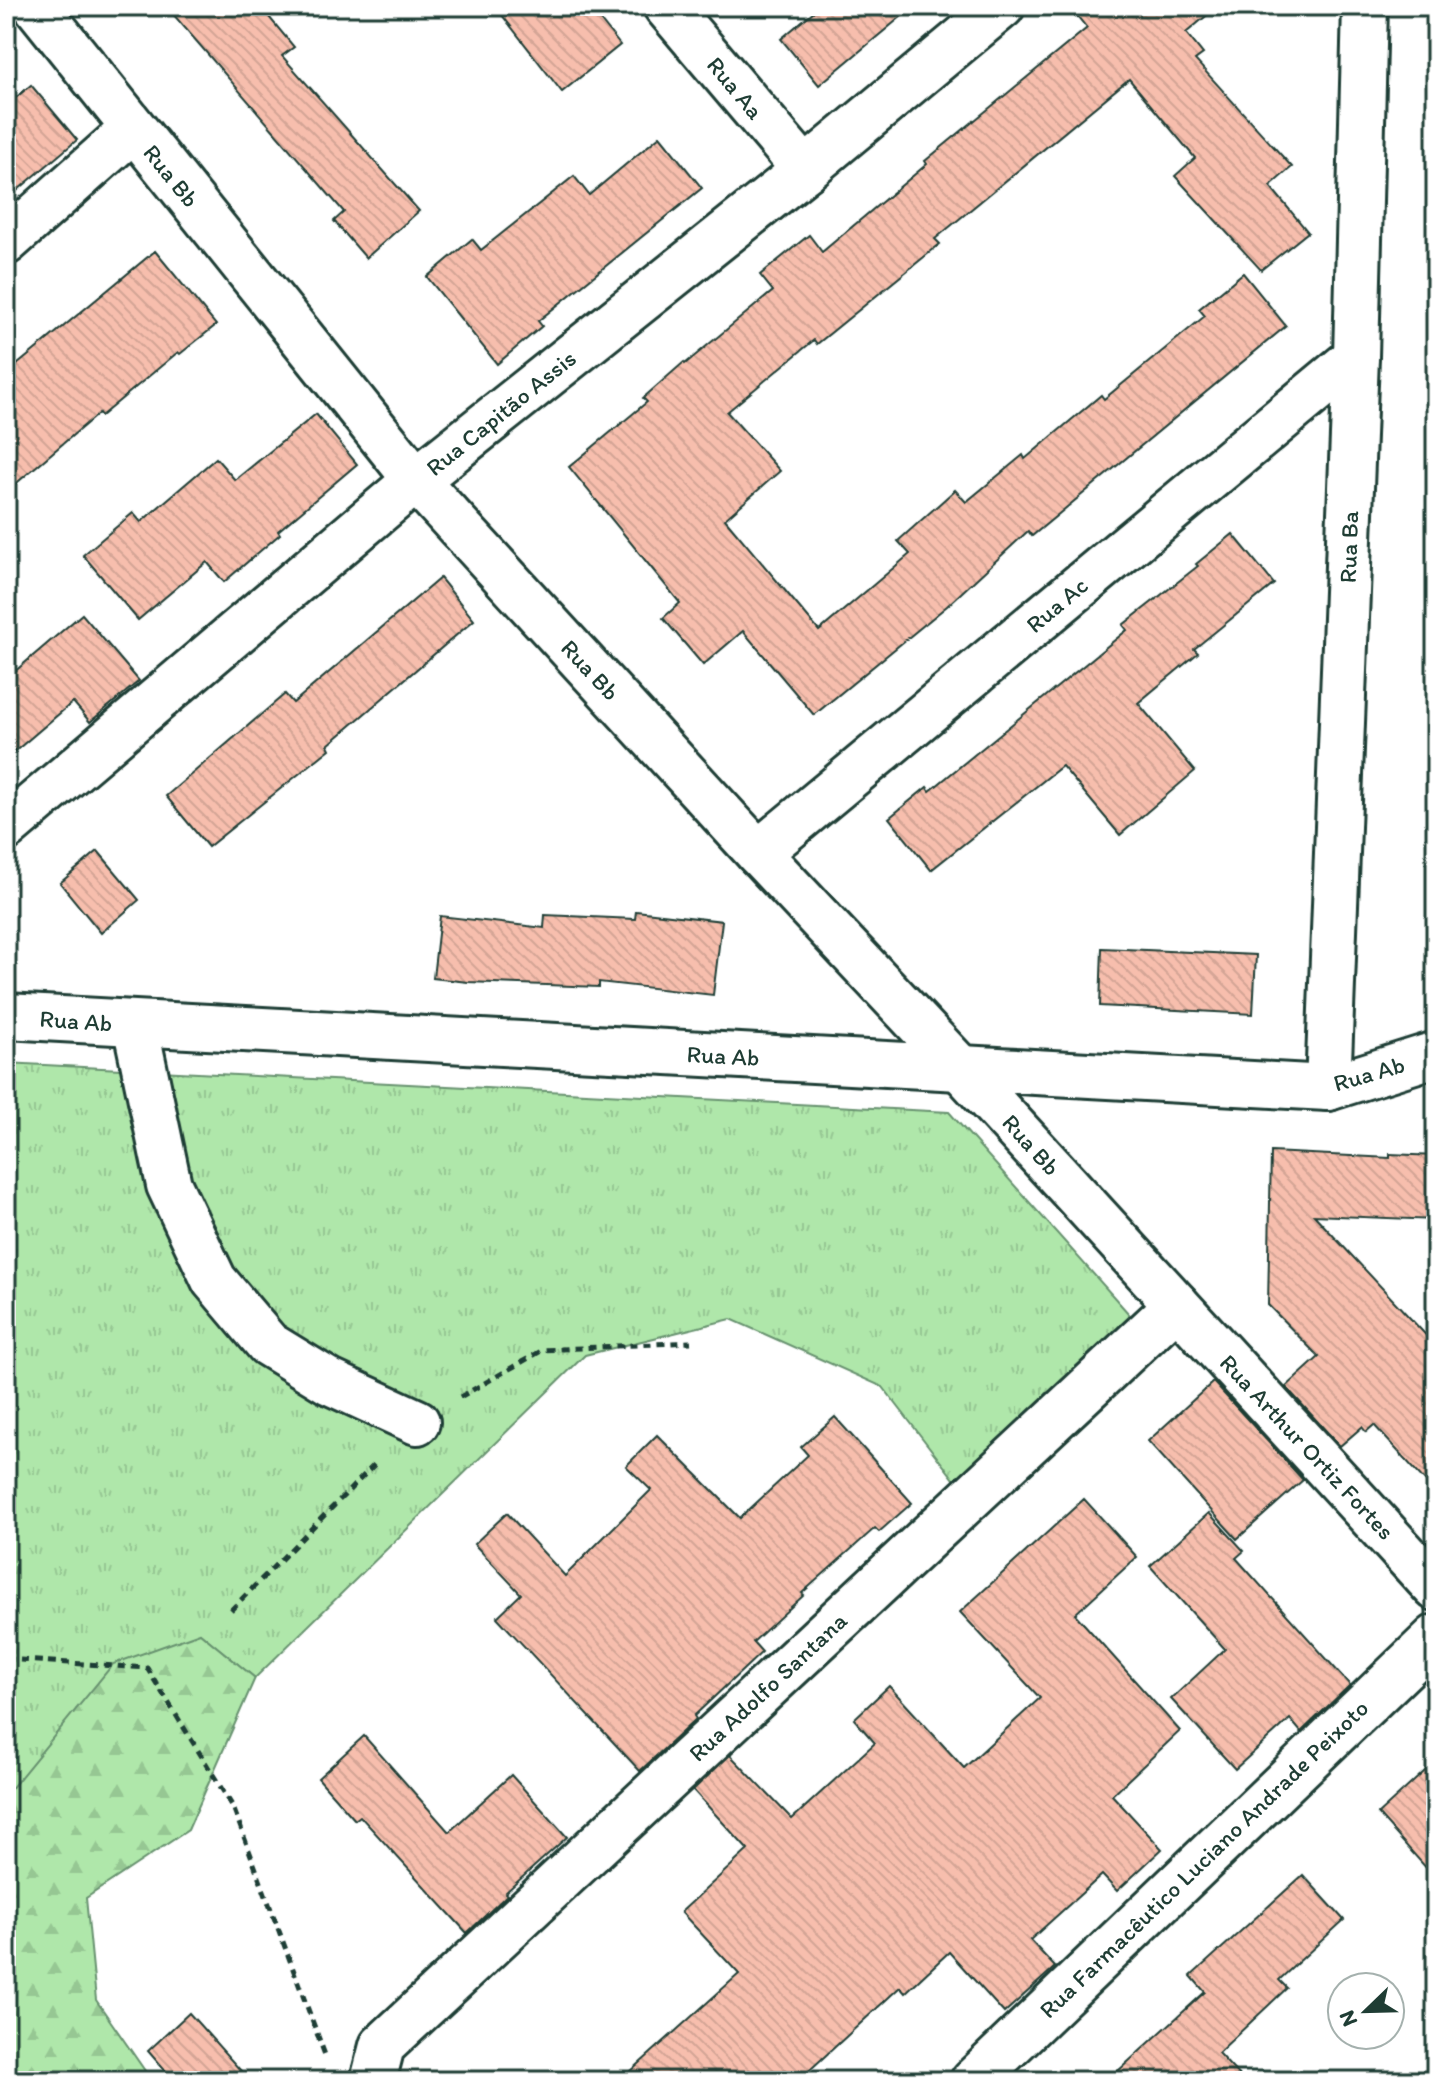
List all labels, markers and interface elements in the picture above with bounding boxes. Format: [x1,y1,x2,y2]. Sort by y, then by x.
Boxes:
street label: Rua Aa [701,50,770,125]
street label: Rua Bb [137,138,206,213]
street label: Rua Capitão Assis [420,343,581,482]
street label: Rua Ba [1333,510,1364,584]
street label: Rua Ac [1020,570,1093,639]
street label: Rua Bb [555,633,626,706]
street label: Rua Ab [39,1003,113,1038]
street label: Rua Ab [686,1039,760,1072]
street label: Rua Ab [1330,1050,1408,1097]
street label: Rua Bb [996,1108,1066,1181]
street label: Rua Arthur Ortiz Fortes [1214,1348,1401,1545]
street label: Rua Adolfo Santana [683,1606,853,1767]
street label: Rua Farmacêutico Luciano Andrade Peixoto [1033,1693,1374,2024]
north arrow [1326,1971,1406,2051]
text: N [1333,2007,1363,2031]

